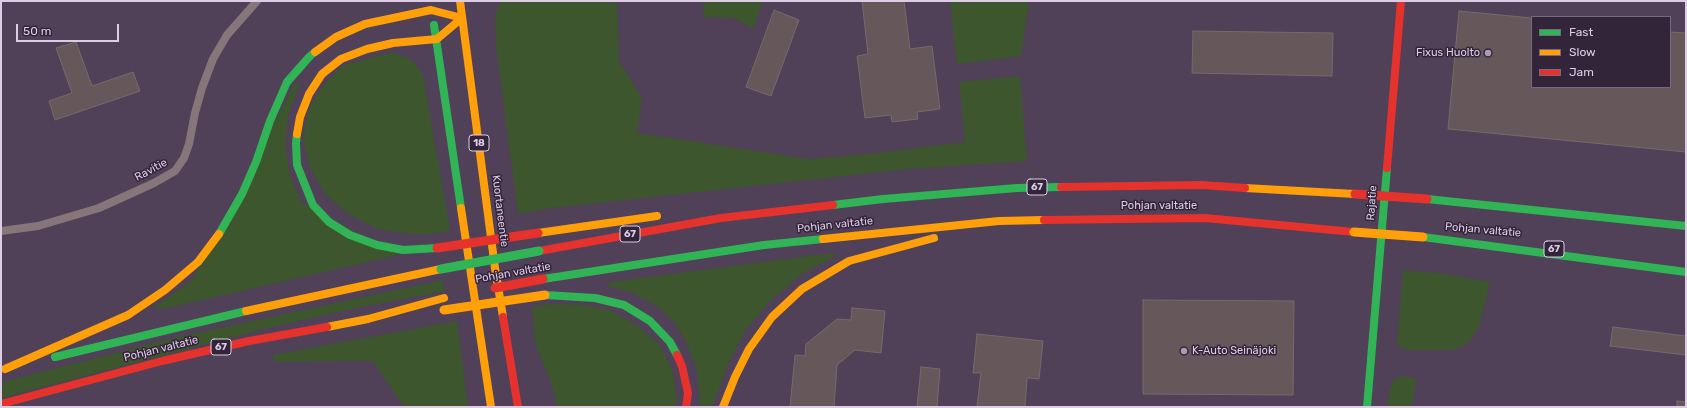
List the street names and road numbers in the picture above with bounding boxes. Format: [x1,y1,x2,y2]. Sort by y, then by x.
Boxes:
road number: 18 [469,135,489,151]
street label: Ravitie [132,156,170,184]
street label: Kuortaneentie [489,174,511,248]
road number: 67 [1027,179,1047,195]
street label: Rajatie [1364,185,1380,221]
street label: Pohjan valtatie [1121,199,1197,213]
street label: Pohjan valtatie [796,214,874,236]
street label: Pohjan valtatie [1444,220,1522,240]
road number: 67 [620,226,640,242]
road number: 67 [1544,241,1564,257]
street label: Pohjan valtatie [474,260,552,286]
street label: Pohjan valtatie [122,333,200,365]
road number: 67 [211,339,231,355]

